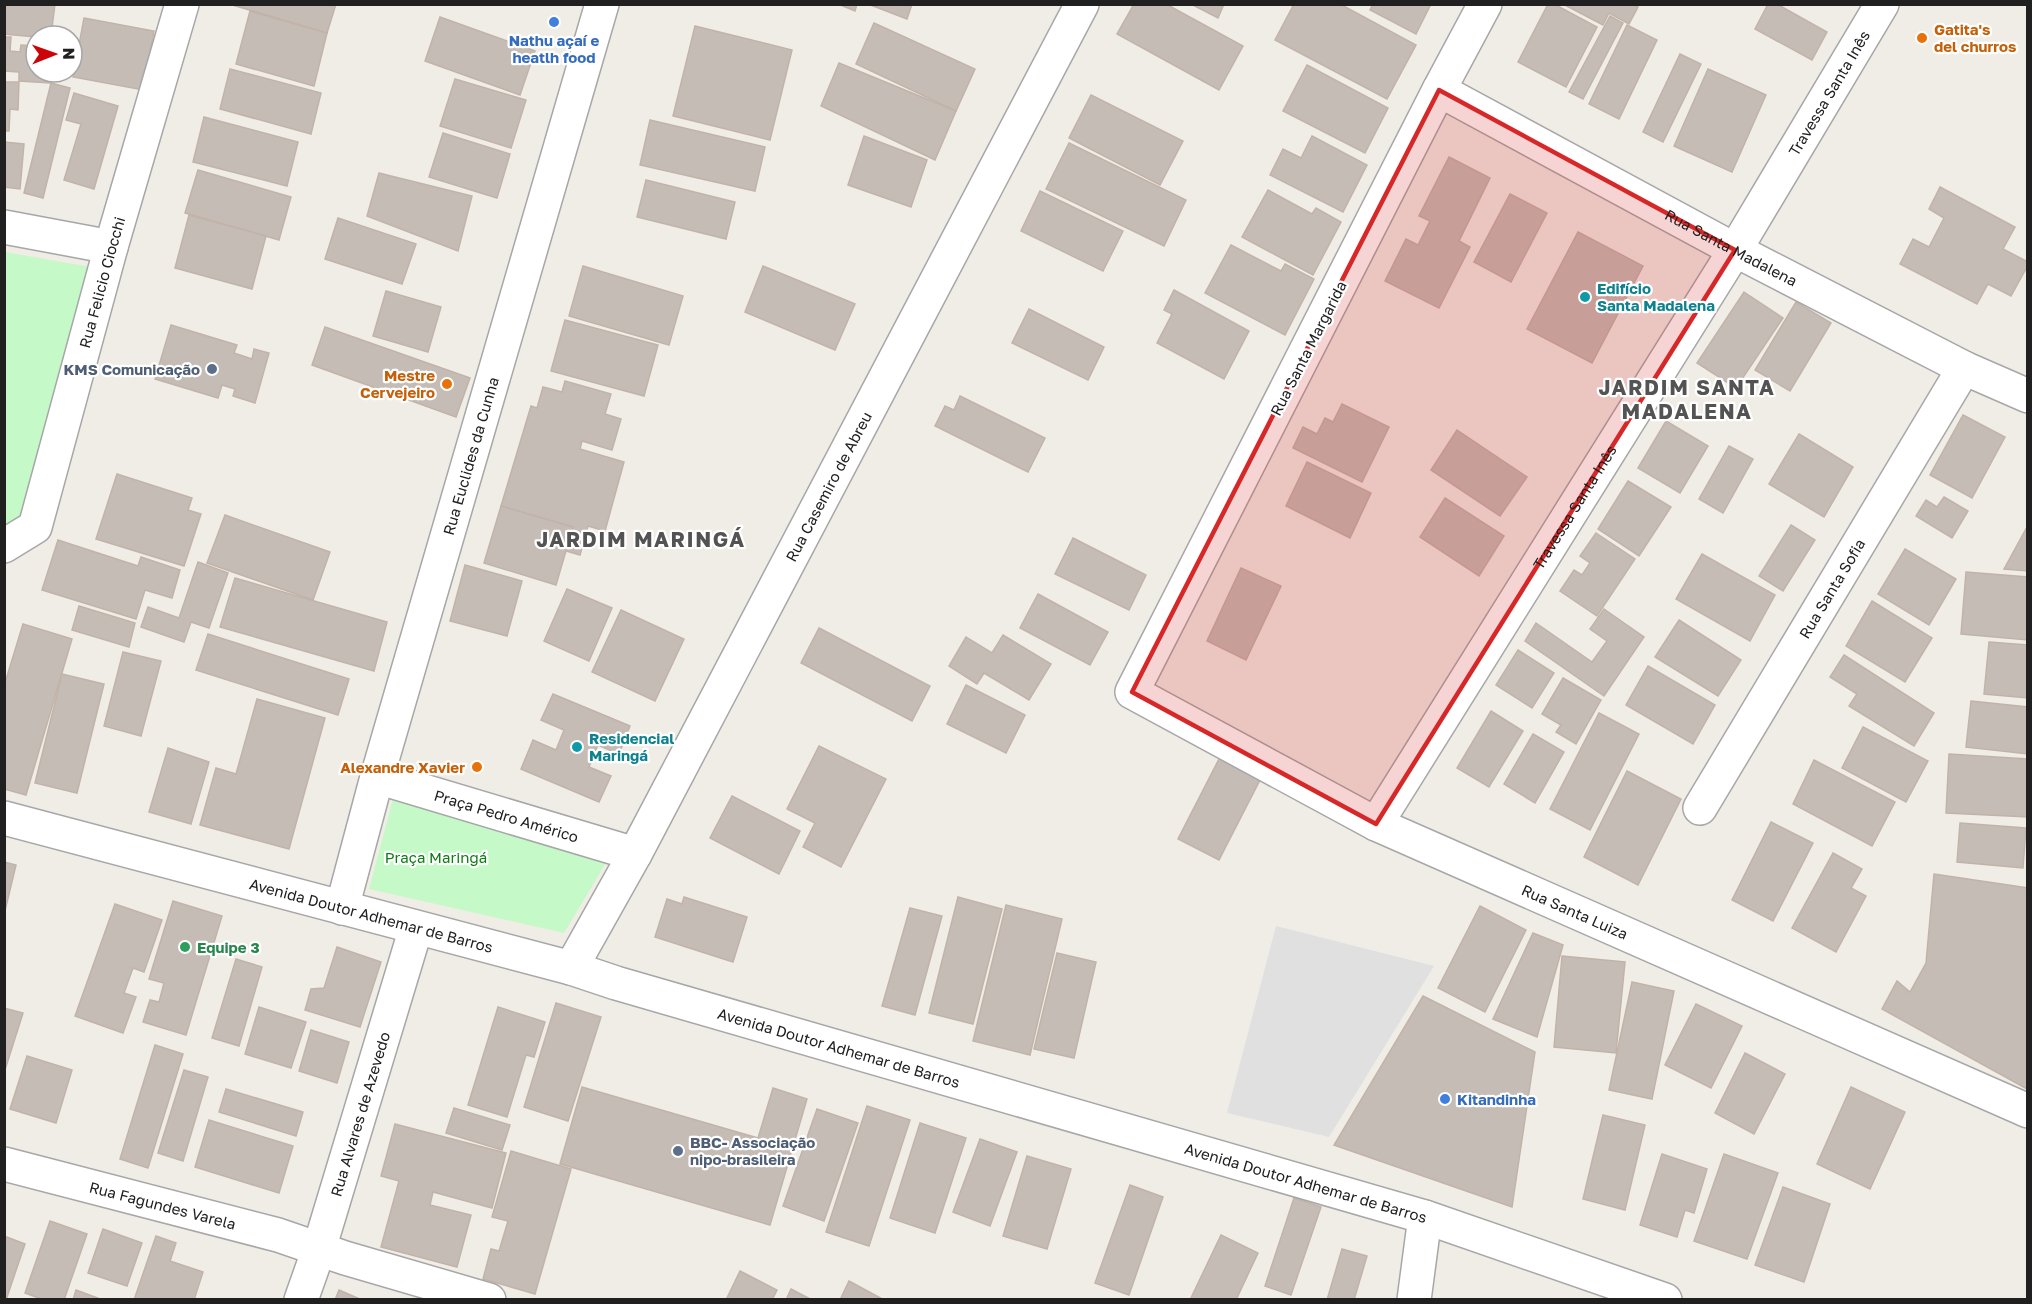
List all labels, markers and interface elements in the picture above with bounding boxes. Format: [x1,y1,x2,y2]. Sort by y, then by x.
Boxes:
marker: Nathu açaí e heatlh food [547,15,561,29]
place label: Gatita's del churros [1934,20,2016,55]
north arrow [24,24,84,84]
street label: Travessa Santa Inês [1784,27,1873,159]
place label: Nathu açaí e heatlh food [509,31,599,66]
marker: Gatita's del churros [1915,31,1929,45]
text: N [59,47,79,60]
street label: Rua Santa Madalena [1662,205,1800,290]
street label: Rua Felicio Ciocchi [75,214,128,350]
street label: Rua Santa Margarida [1266,278,1350,418]
place label: Edifício Santa Madalena [1597,279,1715,314]
marker: Edifício Santa Madalena [1578,290,1592,304]
place label: KMS Comunicação [63,360,200,378]
marker: KMS Comunicação [205,362,219,376]
place label: Mestre Cervejeiro [360,366,435,401]
district label: JARDIM SANTA MADALENA [1599,374,1775,424]
street label: Rua Euclides da Cunha [439,375,502,537]
marker: Mestre Cervejeiro [440,377,454,391]
street label: Rua Casemiro de Abreu [781,408,875,564]
street label: Travessa Santa Inês [1529,442,1620,572]
district label: JARDIM MARINGÁ [536,526,746,552]
street label: Rua Santa Sofia [1795,535,1869,642]
place label: Residencial Maringá [589,729,674,764]
marker: Residencial Maringá [570,740,584,754]
place label: Alexandre Xavier [340,758,465,776]
marker: Alexandre Xavier [470,760,484,774]
street label: Praça Pedro Américo [432,786,581,846]
park label: Praça Maringá [385,848,487,866]
street label: Avenida Doutor Adhemar de Barros [248,874,495,956]
street label: Rua Santa Luiza [1519,880,1631,943]
place label: Equipe 3 [197,938,260,956]
marker: Equipe 3 [178,940,192,954]
street label: Avenida Doutor Adhemar de Barros [716,1004,962,1091]
street label: Rua Alvares de Azevedo [326,1030,393,1199]
place label: Kitandinha [1457,1090,1536,1108]
marker: Kitandinha [1438,1092,1452,1106]
place label: BBC- Associação nipo-brasileira [690,1133,815,1168]
street label: Avenida Doutor Adhemar de Barros [1183,1139,1429,1226]
marker: BBC- Associação nipo-brasileira [671,1144,685,1158]
street label: Rua Fagundes Varela [87,1177,238,1233]

